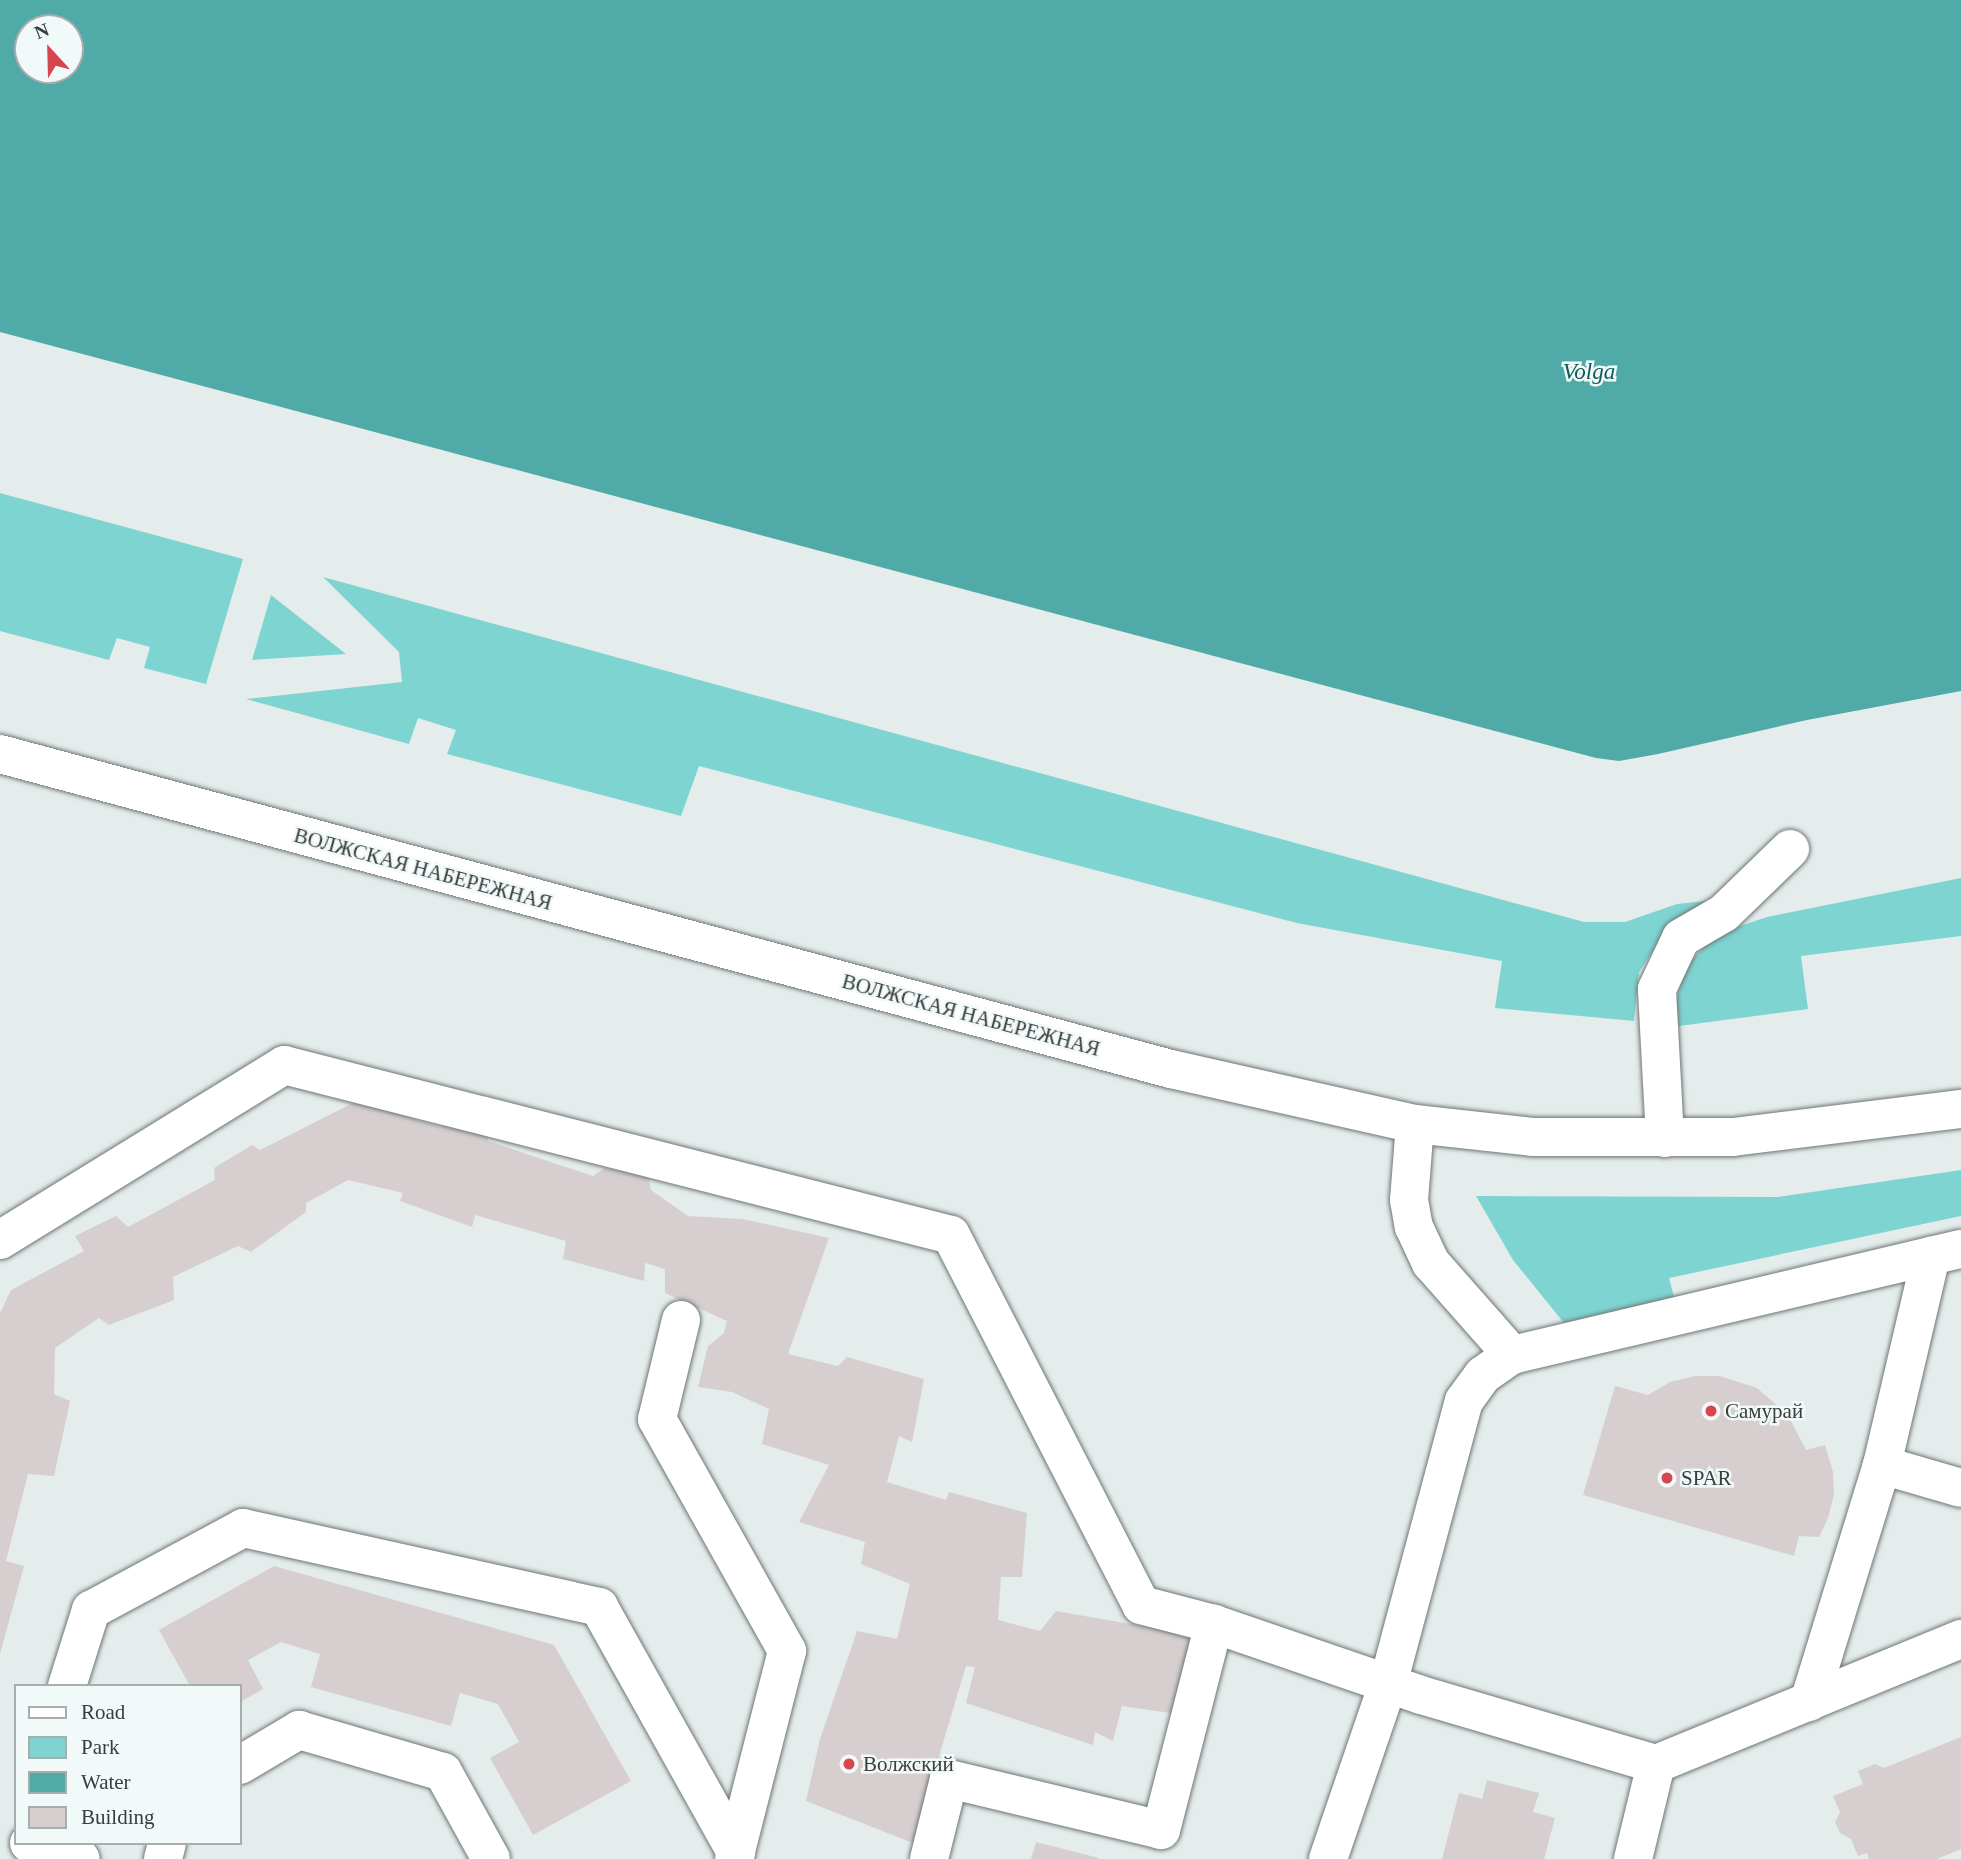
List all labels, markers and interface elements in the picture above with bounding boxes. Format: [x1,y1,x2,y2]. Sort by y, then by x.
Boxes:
north arrow [14,14,84,84]
text: N [31,19,52,43]
water label: Volga [1563,358,1615,386]
street label: ВОЛЖСКАЯ НАБЕРЕЖНАЯ [291,822,555,916]
street label: ВОЛЖСКАЯ НАБЕРЕЖНАЯ [839,968,1103,1062]
place label: Самурай [1725,1398,1803,1424]
marker: Самурай [1703,1403,1719,1419]
place label: SPAR [1681,1465,1732,1491]
marker: SPAR [1659,1470,1675,1486]
legend [14,1684,242,1845]
text: Road [81,1700,125,1724]
text: Park [81,1735,120,1759]
place label: Волжский [863,1751,954,1777]
marker: Волжский [841,1756,857,1772]
text: Water [81,1770,131,1794]
text: Building [81,1805,155,1829]

